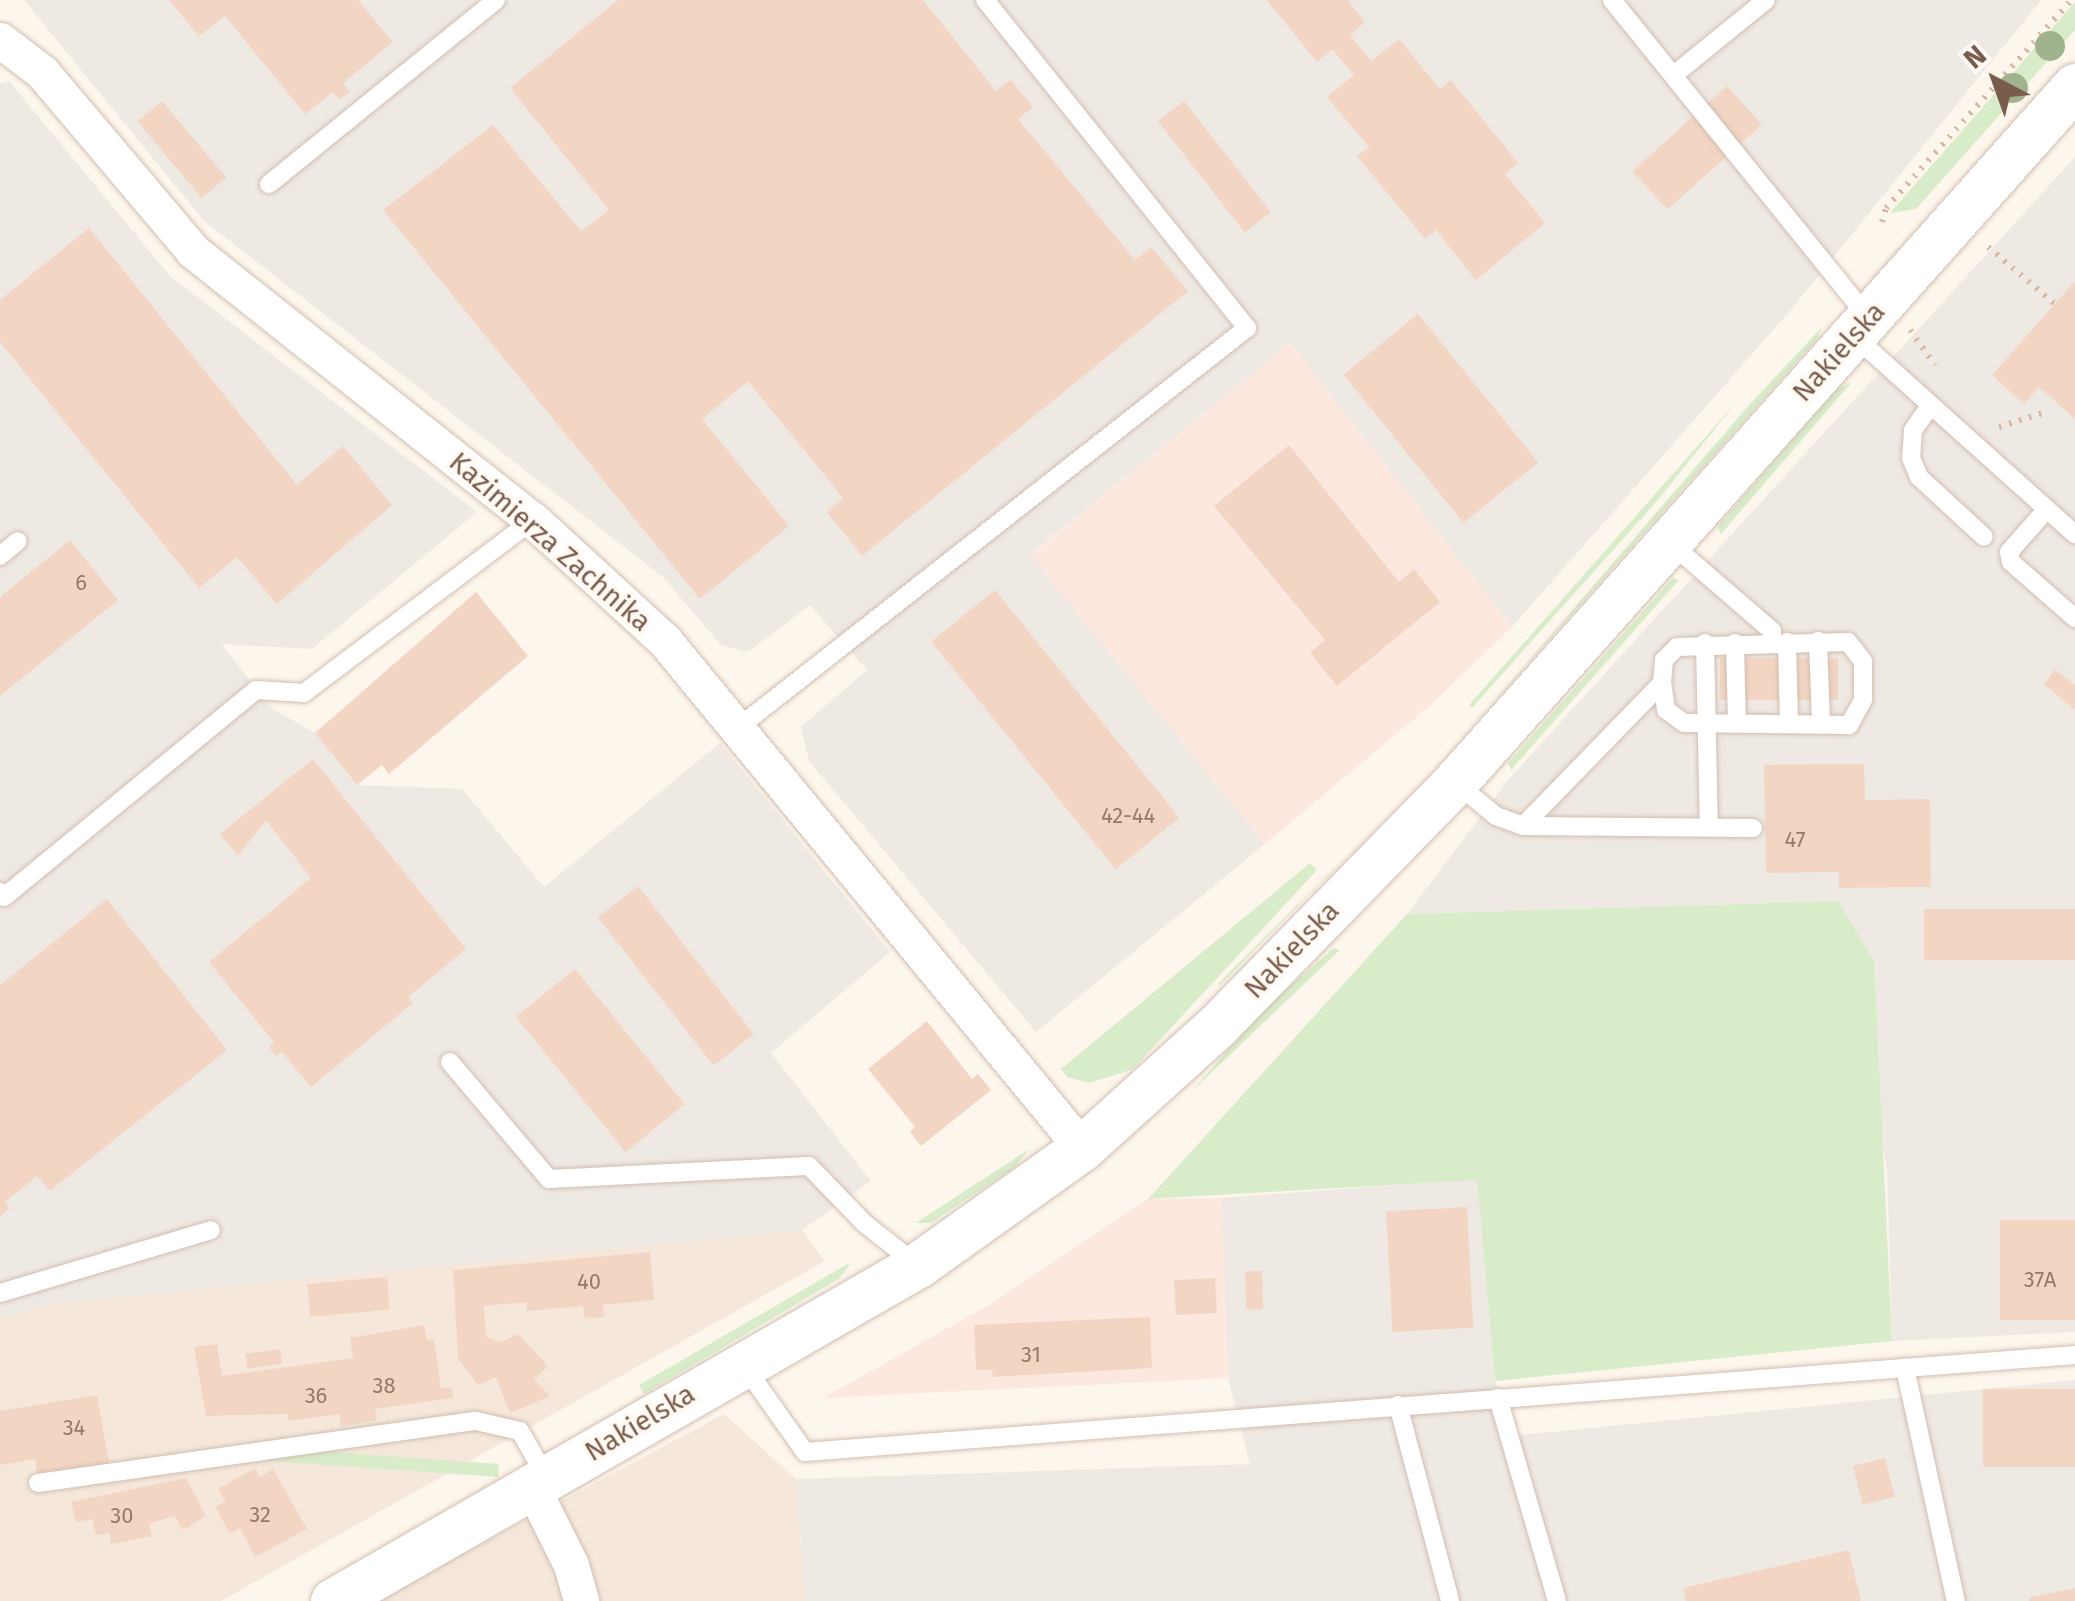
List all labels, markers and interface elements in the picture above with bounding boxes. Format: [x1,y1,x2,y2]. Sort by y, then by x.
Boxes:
north arrow [1945,30,2045,130]
text: N [1957,38,1993,76]
street label: Nakielska [1786,295,1892,409]
street label: Kazimierza Zachnika [442,445,658,639]
house number: 6 [75,570,87,596]
house number: 42-44 [1101,803,1155,829]
house number: 47 [1785,827,1805,853]
street label: Nakielska [1237,894,1347,1006]
house number: 37A [2024,1267,2056,1293]
house number: 40 [577,1269,601,1295]
house number: 31 [1021,1342,1041,1368]
house number: 38 [372,1373,396,1399]
street label: Nakielska [579,1377,701,1469]
house number: 36 [305,1383,327,1409]
house number: 34 [63,1415,85,1441]
house number: 32 [249,1502,271,1528]
house number: 30 [110,1503,134,1529]

